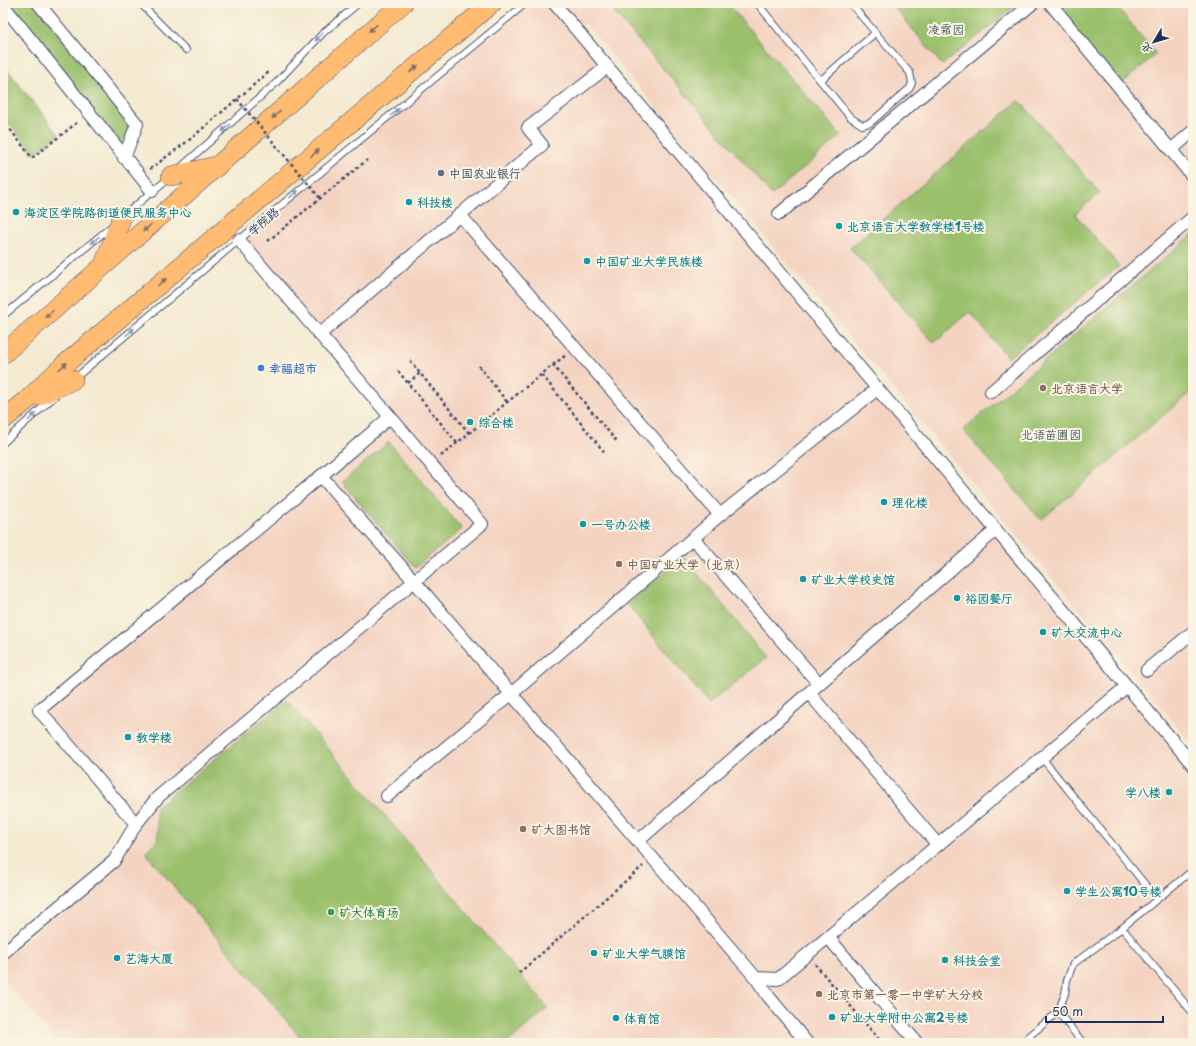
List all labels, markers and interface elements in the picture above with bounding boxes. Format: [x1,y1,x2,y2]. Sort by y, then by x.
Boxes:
park label: 凌霜园 [928,20,964,38]
north arrow [1134,22,1174,62]
one-way arrow [368,24,378,33]
one-way arrow [315,33,324,42]
text: 北 [1136,39,1156,58]
one-way arrow [410,65,419,74]
one-way arrow [389,107,400,116]
one-way arrow [270,110,281,119]
one-way arrow [220,123,231,132]
one-way arrow [310,148,320,157]
place label: 中国农业银行 [449,164,521,182]
marker: 中国农业银行 [436,168,446,178]
one-way arrow [289,190,300,199]
place label: 科技楼 [417,193,453,211]
marker: 科技楼 [404,197,414,207]
place label: 海淀区学院路街道便民服务中心 [24,203,192,221]
street label: 学院路 [243,203,283,239]
marker: 海淀区学院路街道便民服务中心 [11,207,21,217]
place label: 北京语言大学教学楼1号楼 [847,217,985,235]
marker: 北京语言大学教学楼1号楼 [834,221,844,231]
one-way arrow [141,224,152,233]
one-way arrow [90,235,100,244]
place label: 中国矿业大学民族楼 [595,252,703,270]
marker: 中国矿业大学民族楼 [582,256,592,266]
one-way arrow [157,278,168,287]
one-way arrow [44,309,54,319]
one-way arrow [125,327,136,336]
place label: 幸福超市 [269,359,317,377]
one-way arrow [58,361,68,371]
marker: 幸福超市 [256,363,266,373]
place label: 北京语言大学 [1051,379,1123,397]
marker: 北京语言大学 [1038,383,1048,393]
one-way arrow [27,412,37,422]
place label: 综合楼 [478,413,514,431]
marker: 综合楼 [465,417,475,427]
park label: 北语苗圃园 [1021,425,1081,443]
place label: 理化楼 [892,493,928,511]
marker: 理化楼 [879,497,889,507]
place label: 一号办公楼 [591,515,651,533]
marker: 一号办公楼 [578,519,588,529]
place label: 中国矿业大学（北京） [627,555,747,573]
marker: 中国矿业大学（北京） [614,559,624,569]
place label: 矿业大学校史馆 [811,570,895,588]
marker: 矿业大学校史馆 [798,574,808,584]
place label: 裕园餐厅 [965,589,1013,607]
marker: 裕园餐厅 [952,593,962,603]
place label: 矿大交流中心 [1051,623,1123,641]
marker: 矿大交流中心 [1038,627,1048,637]
place label: 教学楼 [136,728,172,746]
marker: 教学楼 [123,732,133,742]
place label: 学八楼 [1125,783,1161,801]
marker: 学八楼 [1164,787,1174,797]
place label: 矿大图书馆 [531,820,591,838]
marker: 矿大图书馆 [518,824,528,834]
place label: 学生公寓10号楼 [1075,882,1162,900]
marker: 学生公寓10号楼 [1062,886,1072,896]
place label: 矿大体育场 [339,903,399,921]
marker: 矿大体育场 [326,907,336,917]
place label: 矿业大学气膜馆 [602,944,686,962]
marker: 矿业大学气膜馆 [589,948,599,958]
place label: 艺海大厦 [125,949,173,967]
place label: 科技会堂 [953,951,1001,969]
marker: 艺海大厦 [112,953,122,963]
marker: 科技会堂 [940,955,950,965]
place label: 北京市第一零一中学矿大分校 [827,985,983,1003]
marker: 北京市第一零一中学矿大分校 [814,989,824,999]
scale bar [1046,998,1163,1024]
text: 50 m [1052,1002,1083,1020]
place label: 矿业大学附中公寓2号楼 [840,1008,968,1026]
place label: 体育馆 [624,1009,660,1027]
marker: 矿业大学附中公寓2号楼 [827,1012,837,1022]
marker: 体育馆 [611,1013,621,1023]

